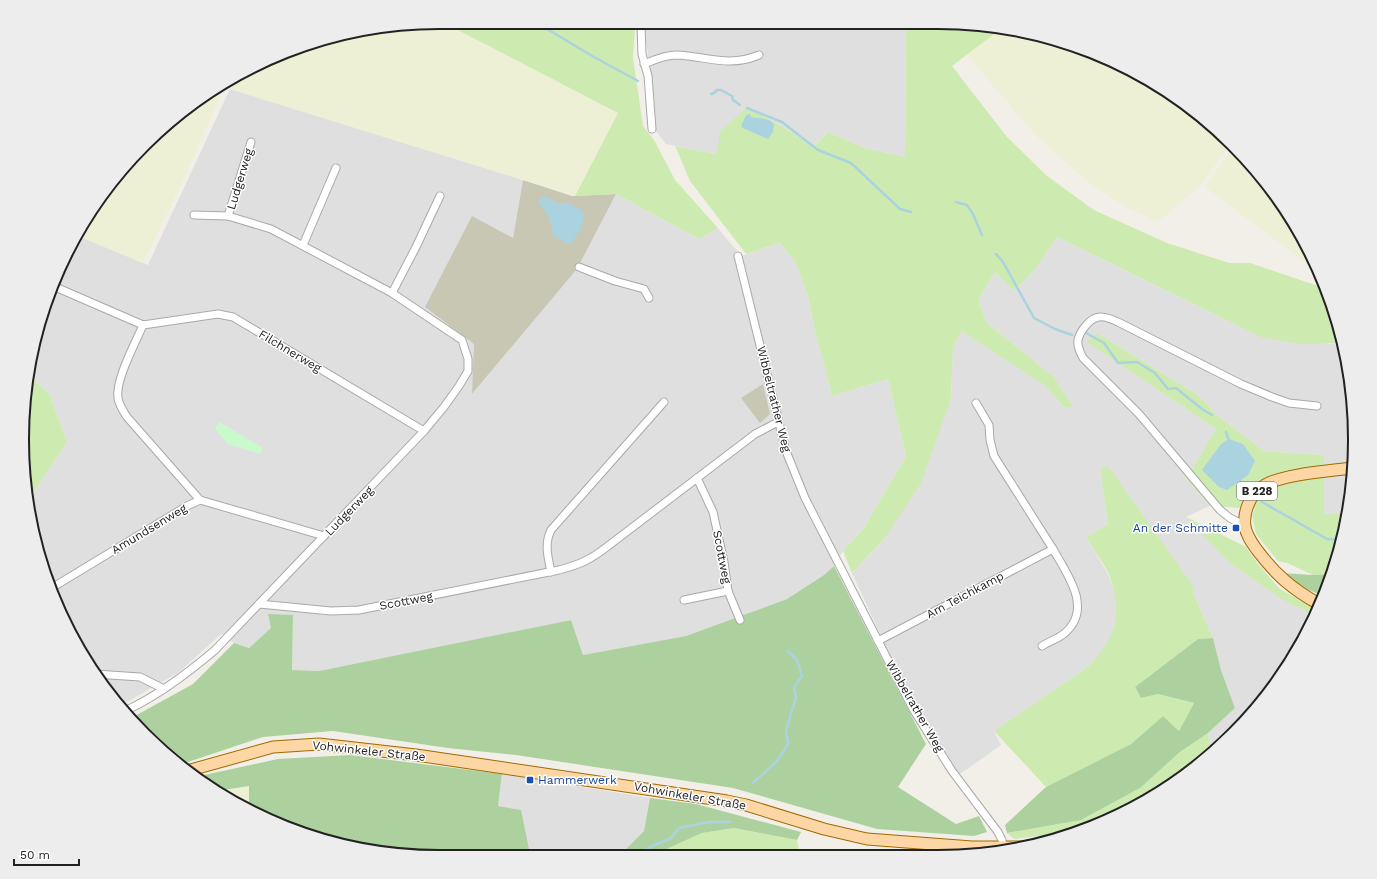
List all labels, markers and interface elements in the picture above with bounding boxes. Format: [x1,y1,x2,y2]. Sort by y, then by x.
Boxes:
street label: Ludgerweg [224,146,256,211]
street label: Filchnerweg [256,327,324,376]
street label: Wibbeltrather Weg [754,345,794,454]
road number: B 228 [1237,482,1277,500]
street label: Ludgerweg [322,483,376,539]
street label: Amundsenweg [109,501,190,557]
place label: An der Schmitte [1133,521,1228,535]
marker: An der Schmitte [1231,523,1241,533]
street label: Scottweg [710,529,734,585]
street label: Am Teichkamp [924,569,1006,621]
street label: Scottweg [378,589,434,613]
street label: Wibbelrather Weg [883,658,947,755]
street label: Vohwinkeler Straße [312,738,426,764]
place label: Hammerwerk [538,773,617,787]
marker: Hammerwerk [525,775,535,785]
street label: Vohwinkeler Straße [633,779,747,813]
scale bar [14,841,79,867]
text: 50 m [20,848,50,862]

